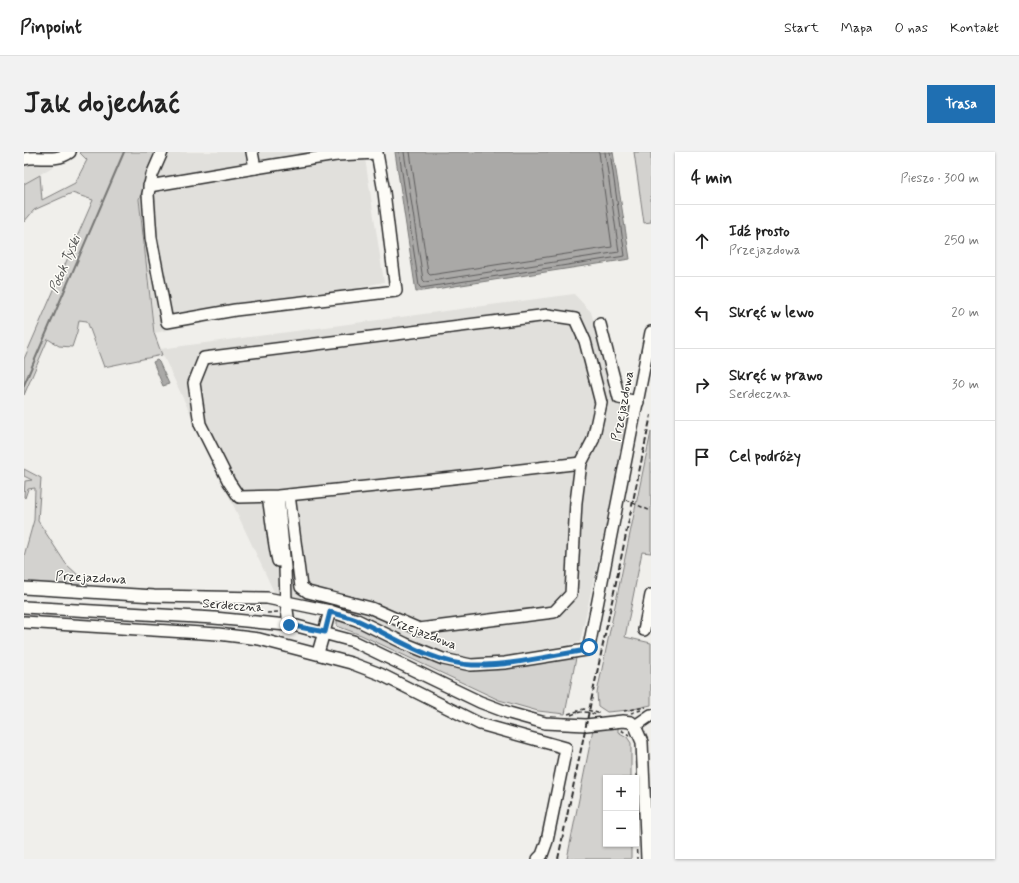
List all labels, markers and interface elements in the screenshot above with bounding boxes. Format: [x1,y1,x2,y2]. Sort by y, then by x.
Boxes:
text: Pinpoint [20,15,82,40]
text: Start [784,19,819,37]
text: Mapa [841,19,873,37]
text: O nas [895,19,928,37]
text: Kontakt [950,19,999,37]
button: Trasa [927,85,995,123]
text: Jak dojechać [24,86,180,123]
text: 4 min [691,167,732,189]
text: Pieszo · 300 m [900,170,979,187]
text: Idź prosto [729,222,790,242]
icon: ahead [691,230,713,252]
water label: Potok Tyski [45,231,86,295]
text: 250 m [944,232,979,249]
text: Przejazdowa [729,242,800,259]
icon: left [691,302,713,324]
text: Skręć w lewo [729,303,814,323]
text: 20 m [951,304,979,321]
text: Skręć w prawo [729,366,823,386]
street label: Przejazdowa [608,369,638,443]
icon: right [691,374,713,396]
text: 30 m [952,376,979,393]
text: Serdeczna [729,386,790,403]
icon: arrive [691,446,713,468]
text: Cel podróży [729,447,801,467]
street label: Przejazdowa [55,568,127,588]
street label: Serdeczna [202,595,264,617]
street label: Przejazdowa [387,612,460,654]
route end [280,616,298,634]
route start [580,638,598,656]
map controls [603,775,639,847]
button: + [603,775,639,811]
button: − [603,811,639,847]

